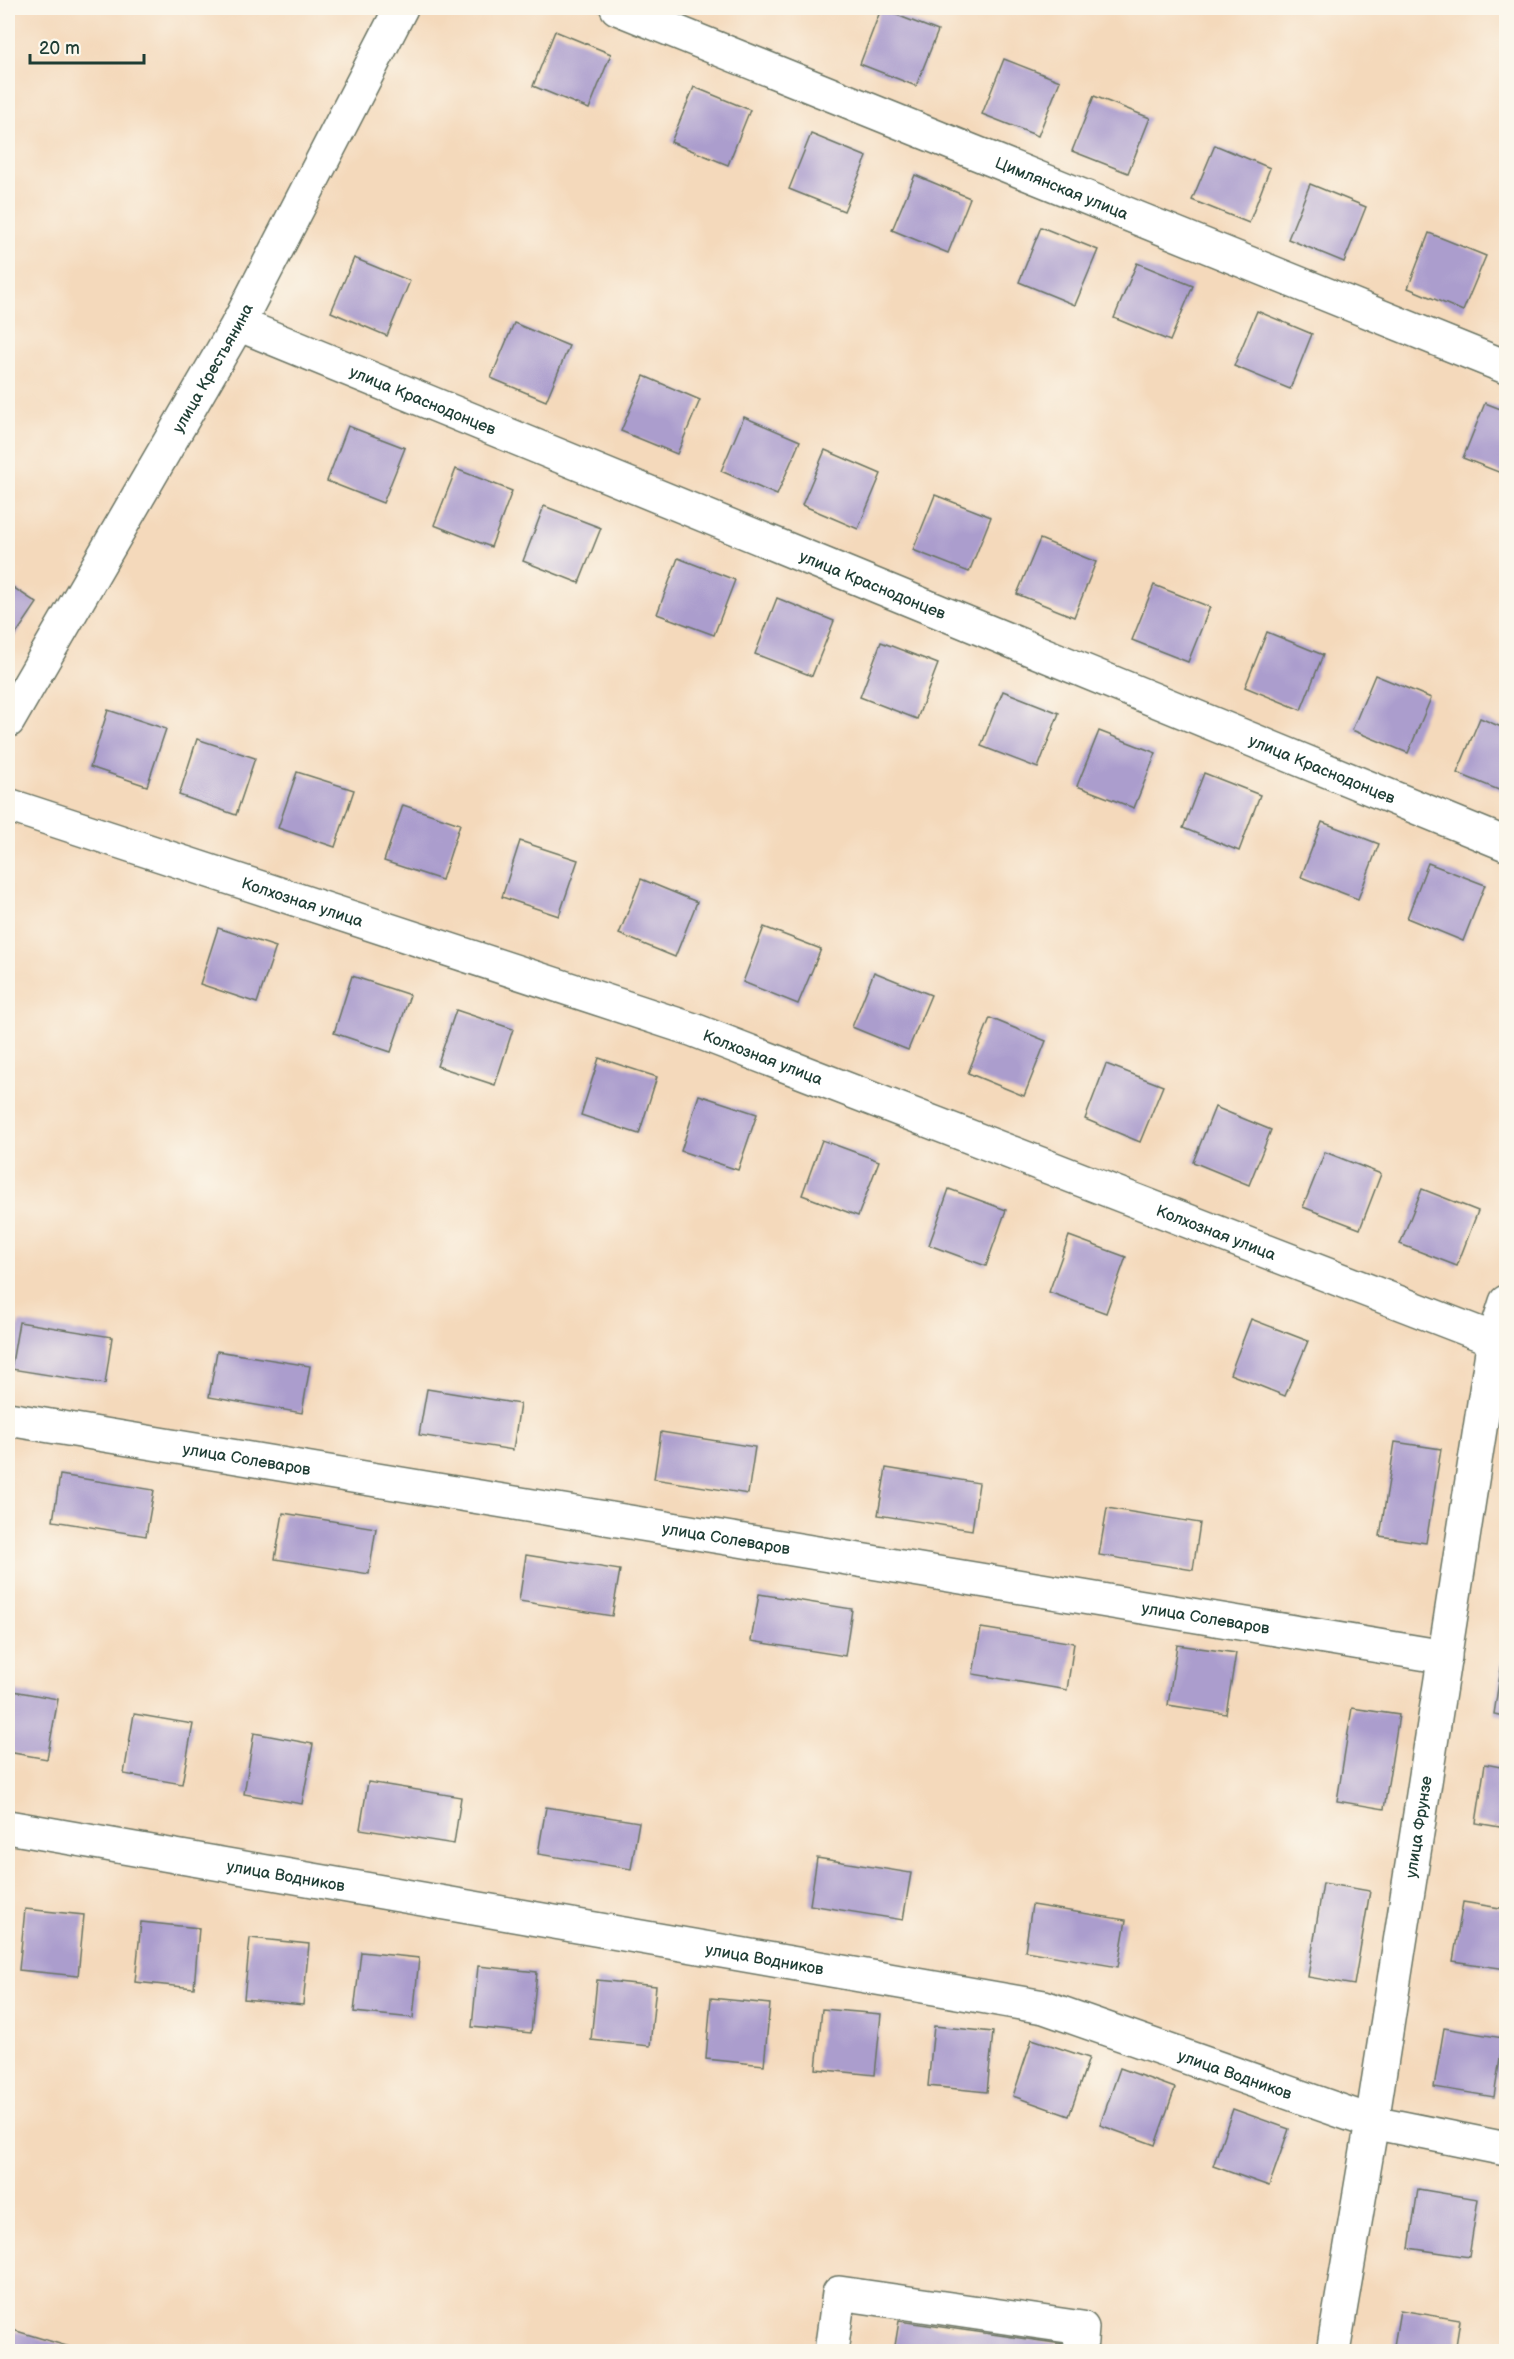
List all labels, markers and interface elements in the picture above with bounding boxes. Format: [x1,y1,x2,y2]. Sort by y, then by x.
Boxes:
scale bar [30,27,144,65]
text: 20 m [39,38,80,59]
street label: Цимлянская улица [992,154,1131,225]
street label: улица Крестьянина [169,300,258,436]
street label: улица Краснодонцев [347,363,499,440]
street label: улица Краснодонцев [796,547,949,624]
street label: улица Краснодонцев [1246,732,1398,809]
street label: Колхозная улица [239,874,366,932]
street label: Колхозная улица [700,1026,826,1090]
street label: Колхозная улица [1153,1202,1279,1265]
street label: улица Солеваров [181,1440,312,1480]
street label: улица Солеваров [661,1519,792,1559]
street label: улица Солеваров [1140,1599,1271,1639]
street label: улица Фрунзе [1402,1775,1437,1880]
street label: улица Водников [225,1857,347,1896]
street label: улица Водников [704,1940,825,1980]
street label: улица Водников [1175,2047,1295,2104]

